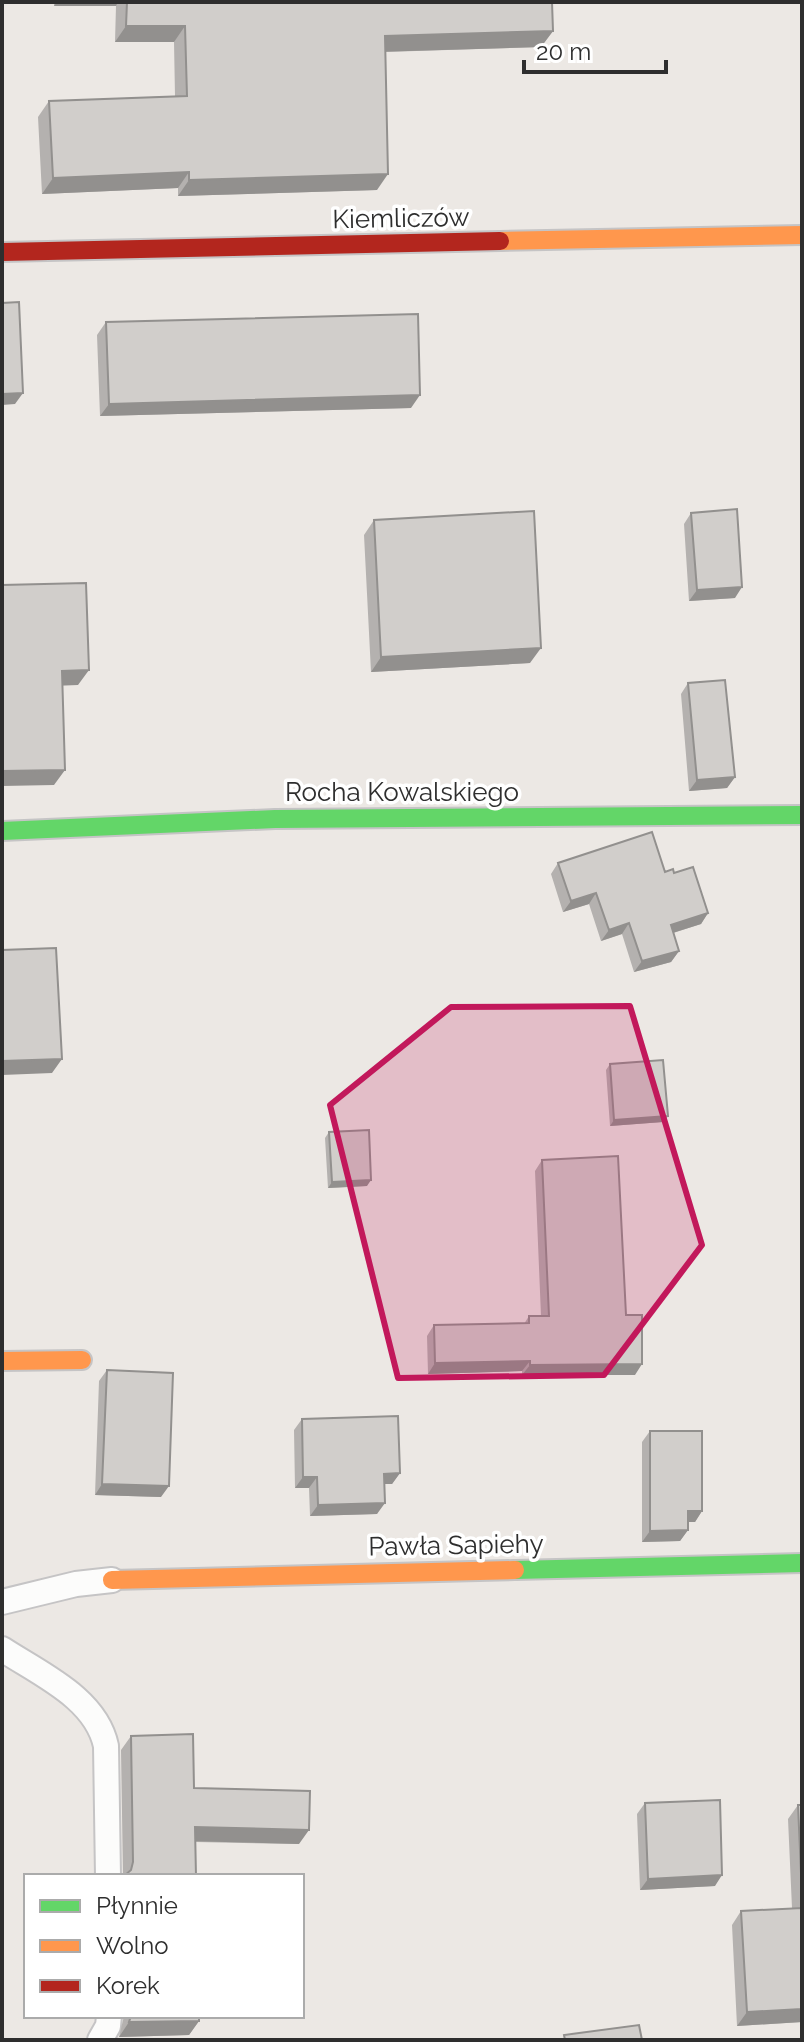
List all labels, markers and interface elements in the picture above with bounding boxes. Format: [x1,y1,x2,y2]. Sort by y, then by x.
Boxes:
scale bar [524,24,666,74]
text: 20 m [536,37,591,66]
street label: Kiemliczów [332,202,470,234]
street label: Rocha Kowalskiego [285,777,519,807]
street label: Pawła Sapiehy [368,1528,544,1562]
legend [24,1874,304,2018]
text: Płynnie [96,1891,178,1920]
text: Wolno [96,1931,169,1960]
text: Korek [96,1971,160,2000]

